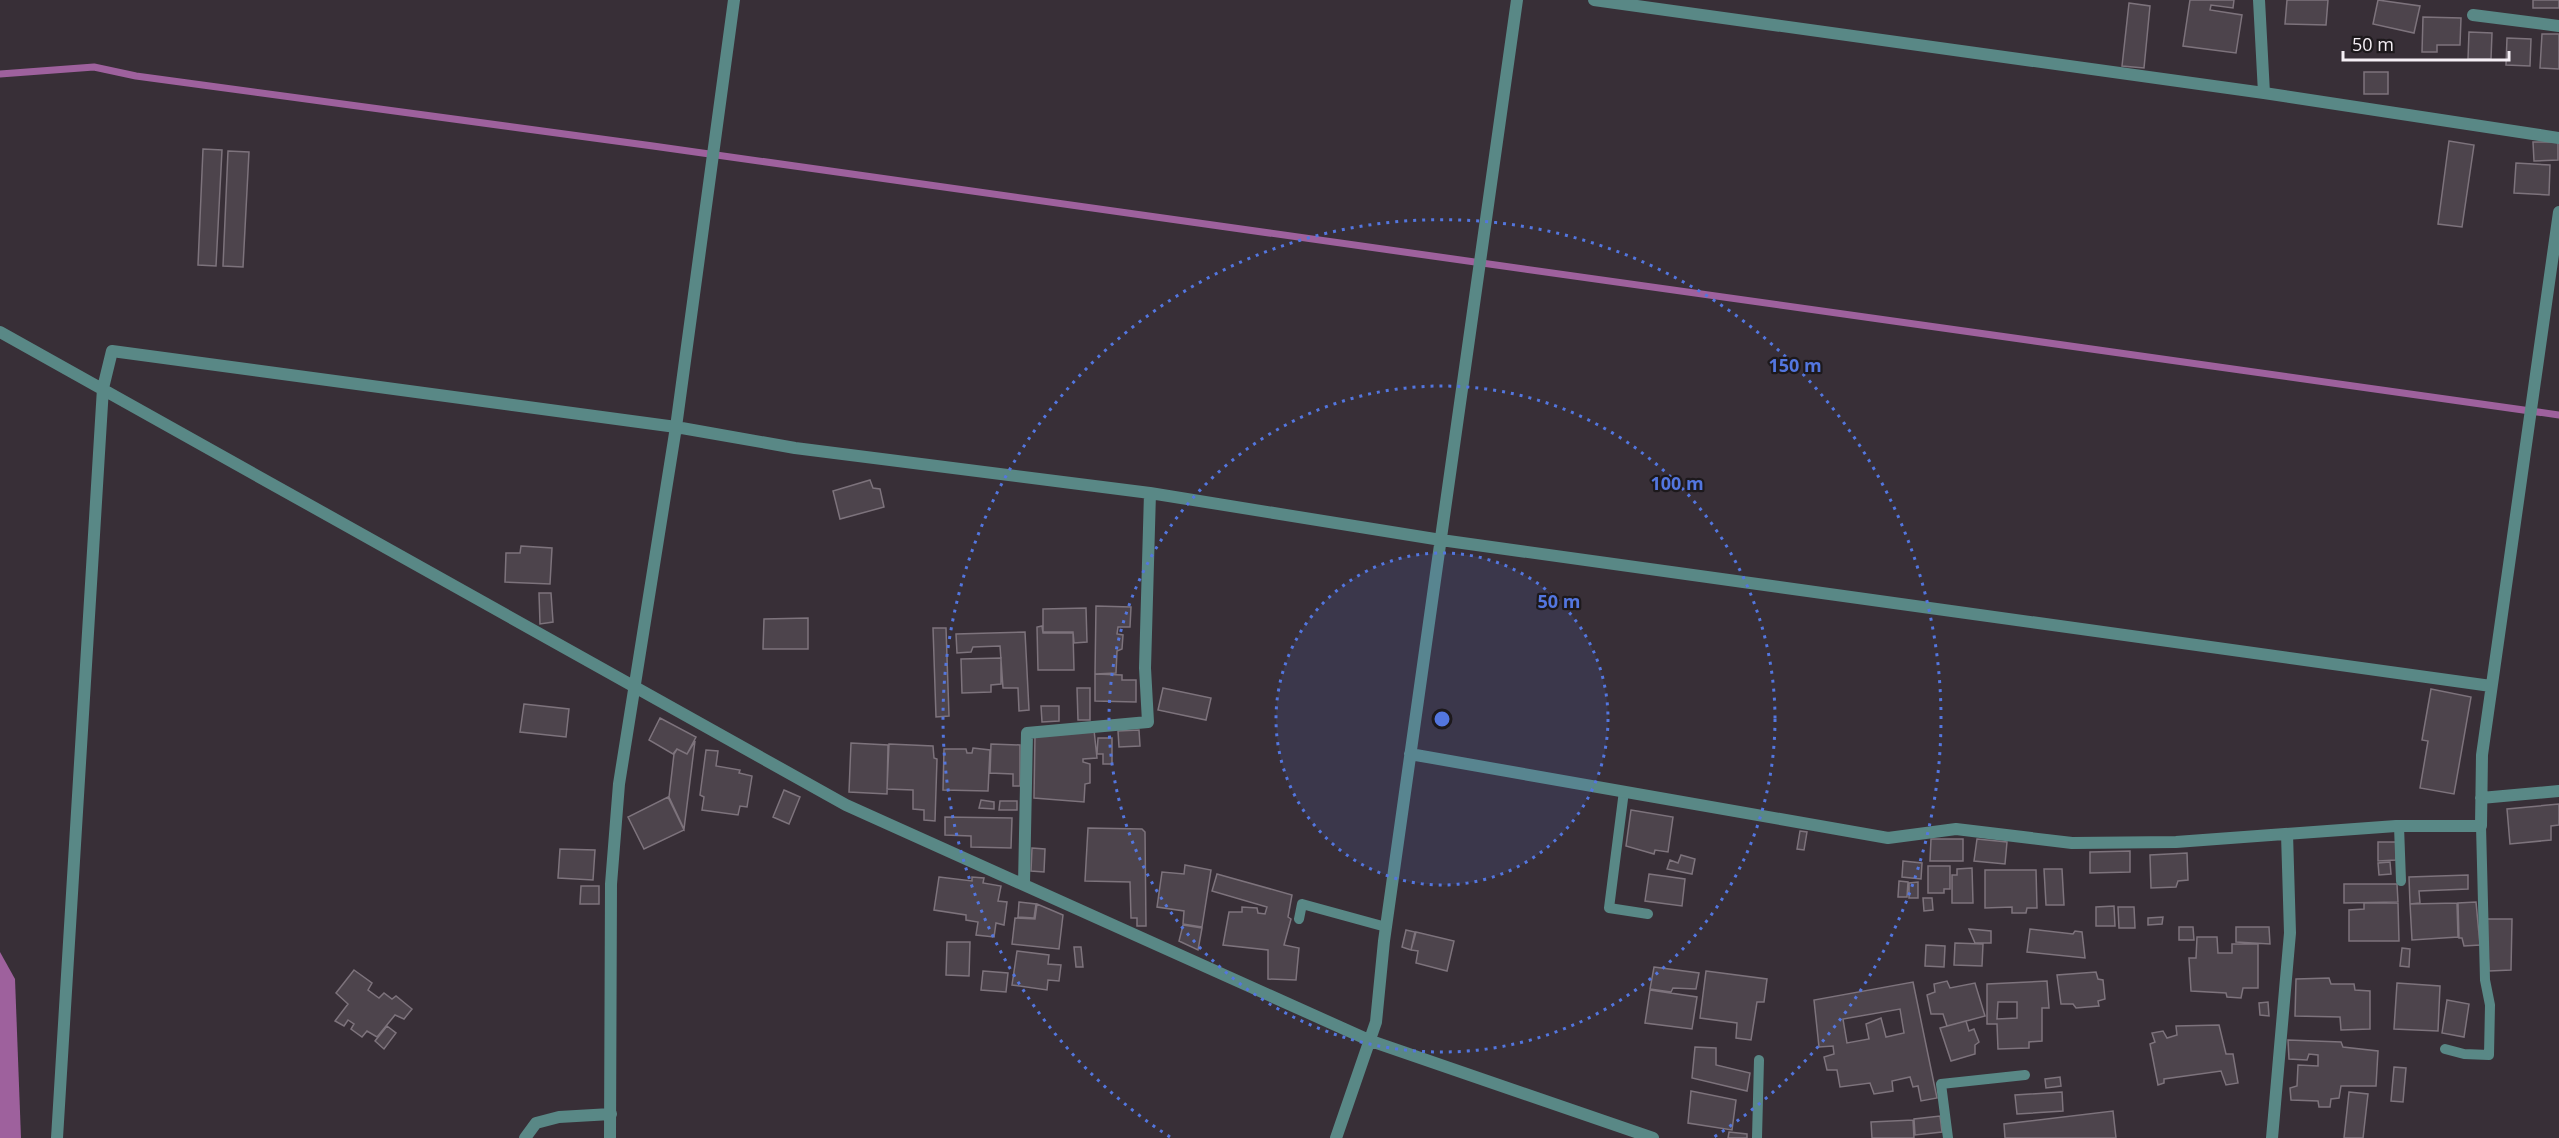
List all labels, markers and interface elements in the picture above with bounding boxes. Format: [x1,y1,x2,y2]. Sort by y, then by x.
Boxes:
scale bar [2343,24,2510,62]
text: 50 m [2352,32,2394,56]
text: 150 m [1768,353,1822,377]
text: 100 m [1650,471,1704,495]
text: 50 m [1538,589,1580,613]
centre of rings [1432,709,1452,729]

